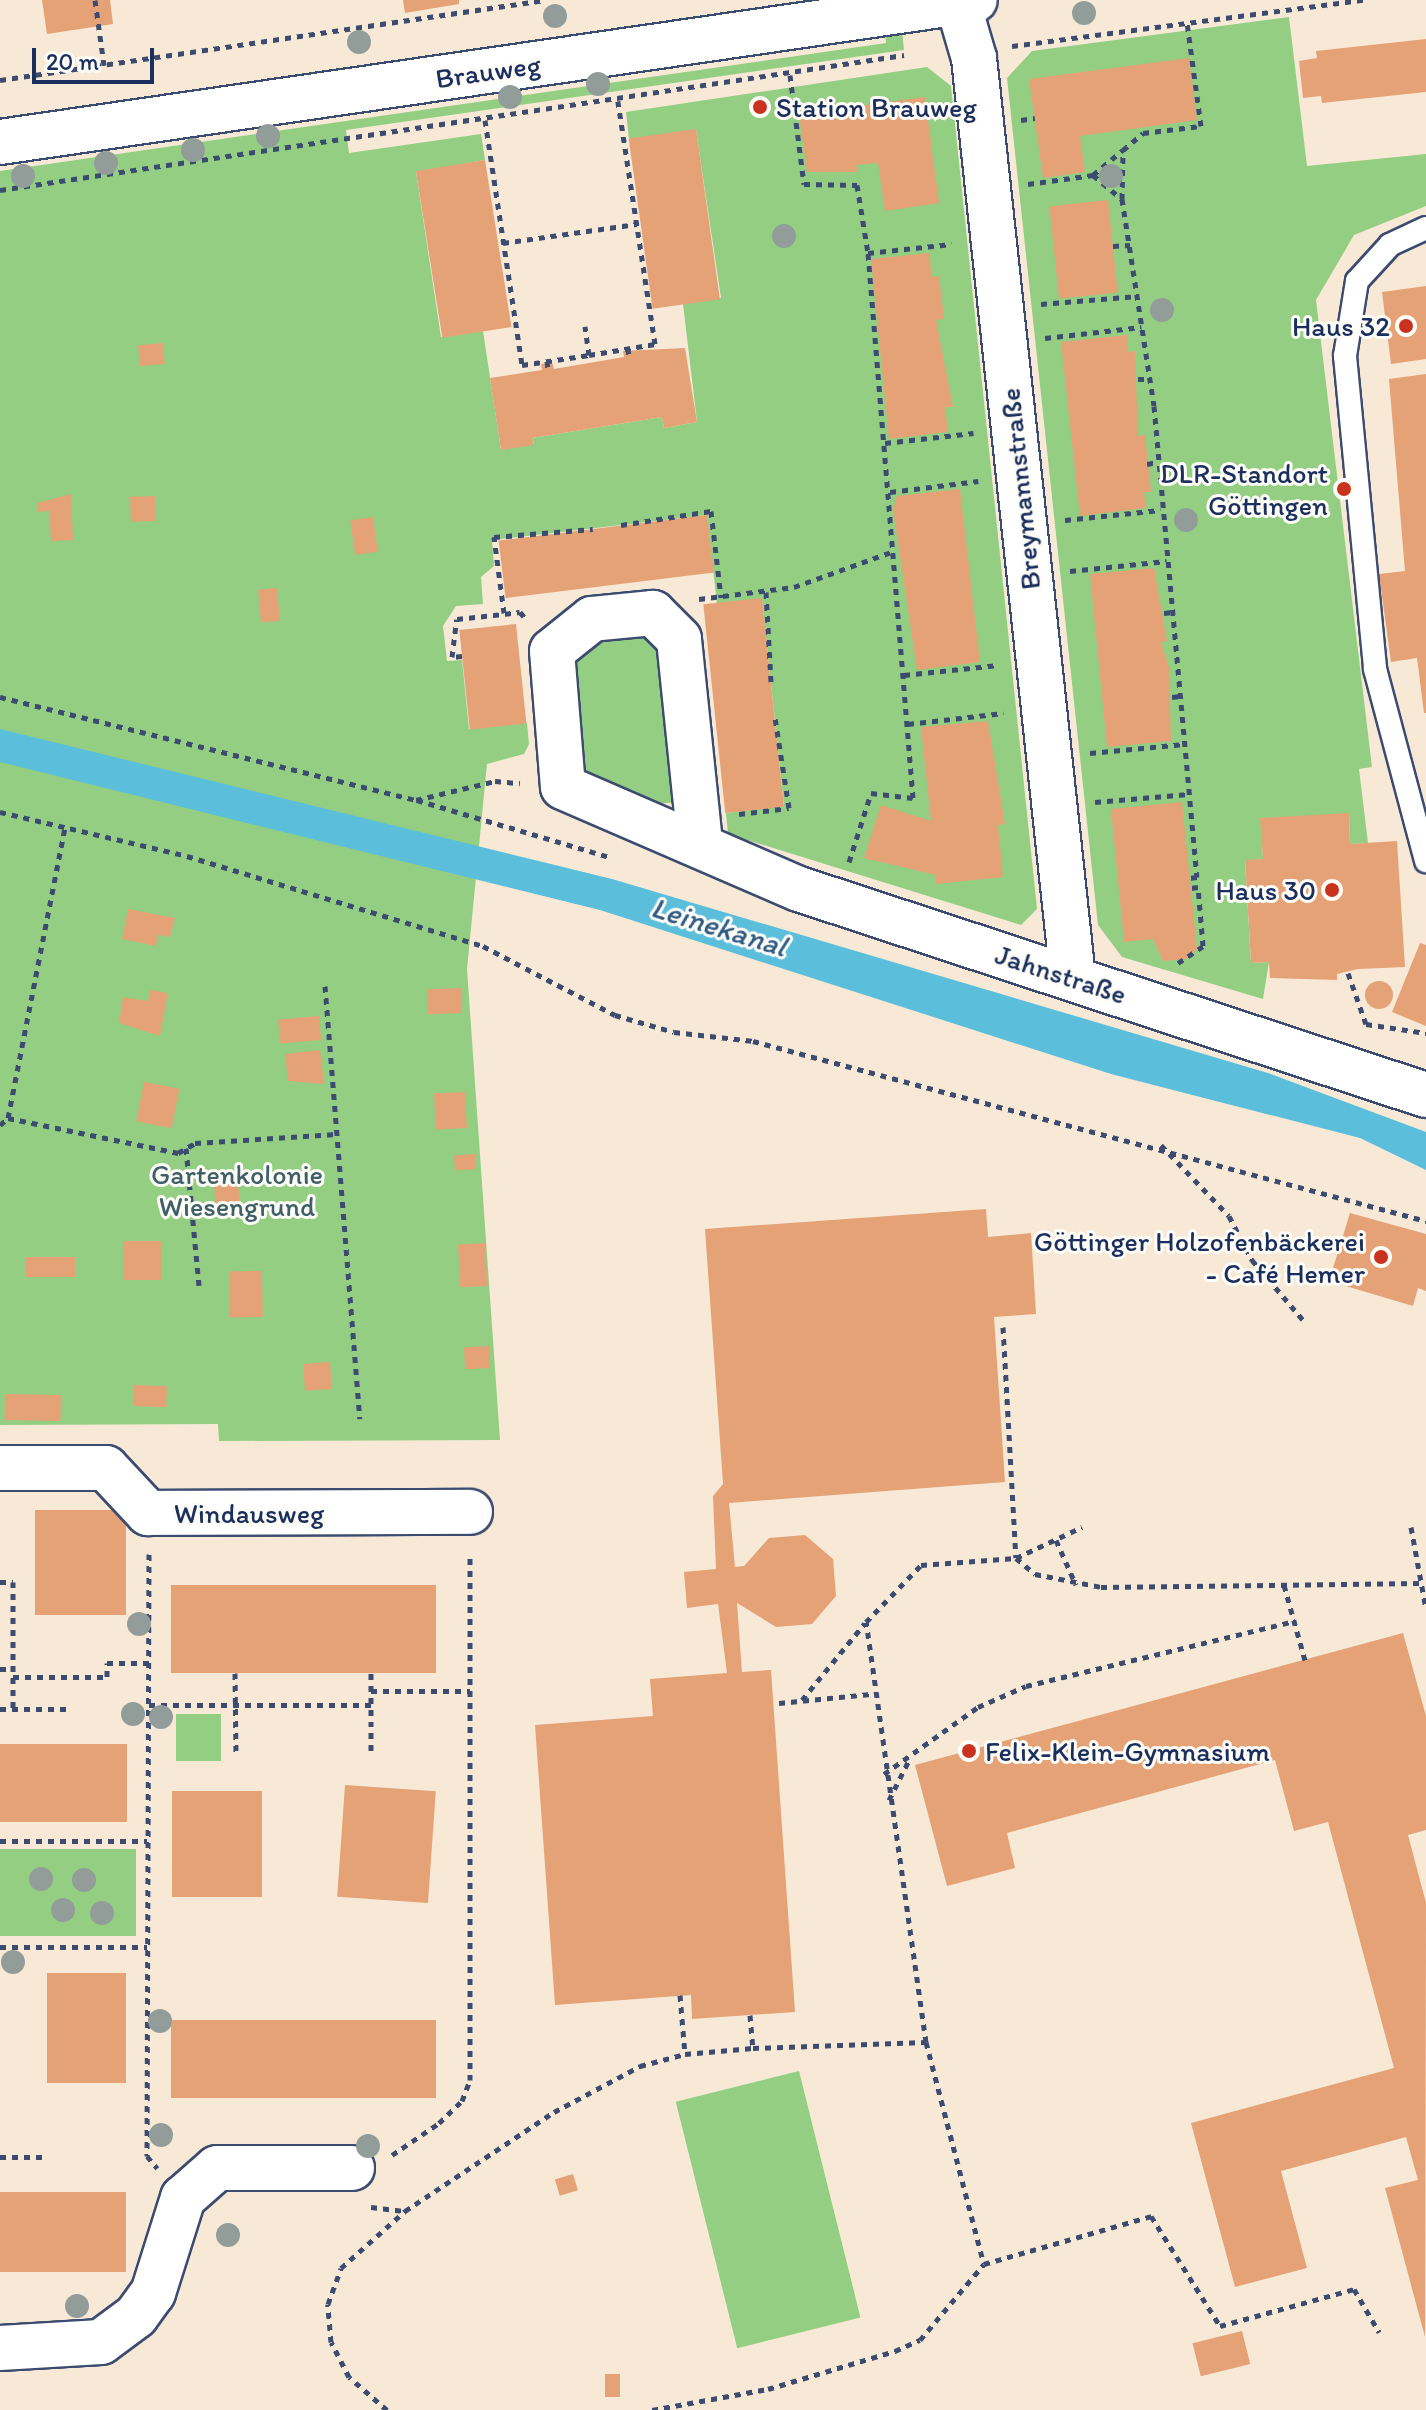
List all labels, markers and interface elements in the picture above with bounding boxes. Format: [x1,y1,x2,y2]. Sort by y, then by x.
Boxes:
scale bar [36,32,158,82]
text: 20 m [46,47,99,76]
street label: Brauweg [433,47,543,95]
place label: Station Brauweg [776,90,977,124]
marker: Station Brauweg [751,98,769,116]
place label: Haus 32 [1292,309,1390,343]
marker: Haus 32 [1397,317,1415,335]
street label: Breymannstraße [993,387,1047,591]
place label: DLR-Standort Göttingen [1160,456,1328,522]
marker: DLR-Standort Göttingen [1335,480,1353,498]
place label: Haus 30 [1215,873,1316,907]
marker: Haus 30 [1323,881,1341,899]
water label: Leinekanal [647,889,791,965]
street label: Jahnstraße [991,937,1131,1011]
park label: Gartenkolonie Wiesengrund [151,1157,323,1223]
place label: Göttinger Holzofenbäckerei - Café Hemer [1034,1224,1365,1290]
marker: Göttinger Holzofenbäckerei - Café Hemer [1372,1248,1390,1266]
street label: Windausweg [174,1496,324,1530]
place label: Felix-Klein-Gymnasium [985,1734,1270,1768]
marker: Felix-Klein-Gymnasium [960,1742,978,1760]

